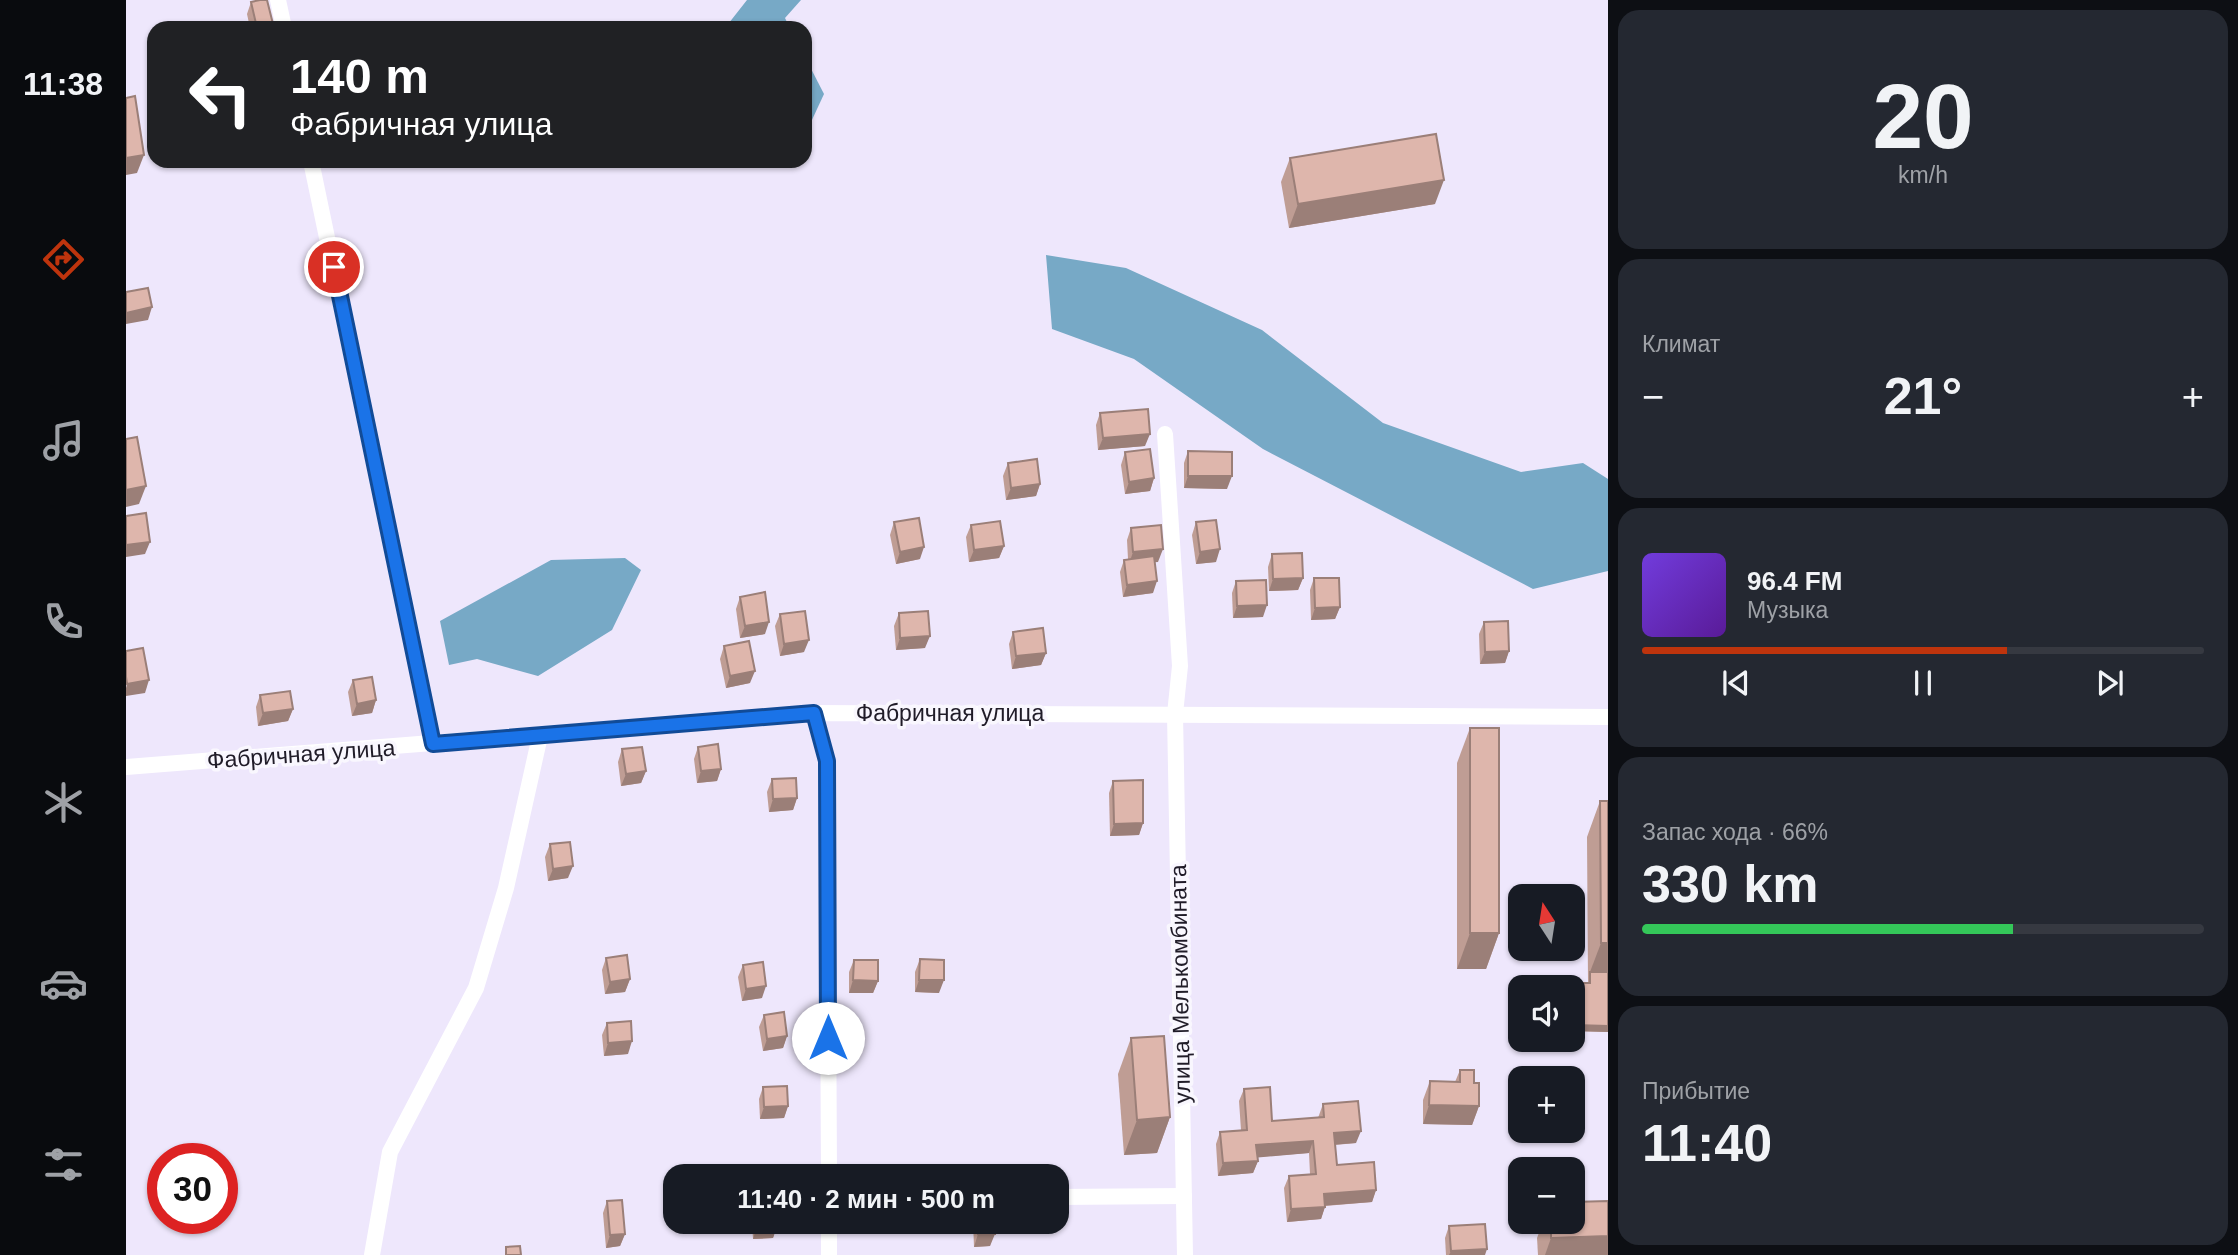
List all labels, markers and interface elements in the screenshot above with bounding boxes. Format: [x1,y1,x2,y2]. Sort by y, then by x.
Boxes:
icon: left [175,49,266,140]
text: 140 m [290,49,429,103]
text: 11:38 [23,66,103,102]
text: 20 [1872,66,1974,167]
text: Фабричная улица [290,106,552,142]
text: km/h [1898,162,1948,188]
icon: directions [39,235,88,284]
pin [304,237,364,297]
icon: arrive [315,248,353,286]
text: Климат [1642,331,1720,357]
text: 21° [1884,367,1962,425]
text: − [1642,376,1664,418]
text: + [2182,376,2204,418]
icon: music [39,416,88,465]
text: 96.4 FM [1747,566,1842,596]
icon: phone [39,597,88,646]
text: Музыка [1747,597,1828,623]
icon: previous [1717,664,1755,702]
icon: pause [1904,664,1942,702]
icon: next [2091,664,2129,702]
street label: Фабричная улица [856,700,1045,726]
street label: Фабричная улица [206,734,396,774]
icon: climate [39,778,88,827]
text: Запас хода · 66% [1642,819,1828,845]
text: 330 km [1642,855,1818,913]
street label: улица Мелькомбината [1165,864,1195,1104]
north arrow [1508,884,1586,961]
map controls [1508,884,1585,1234]
icon: car [39,959,88,1008]
button: sound [1508,975,1585,1052]
position arrow [791,1001,865,1075]
button: + [1508,1066,1585,1143]
text: Прибытие [1642,1078,1750,1104]
text: 11:40 [1642,1114,1772,1172]
icon: filters [39,1140,88,1189]
speed limit sign: 30 [147,1143,238,1234]
button: − [1508,1157,1585,1234]
text: 11:40 · 2 мин · 500 m [737,1184,995,1214]

